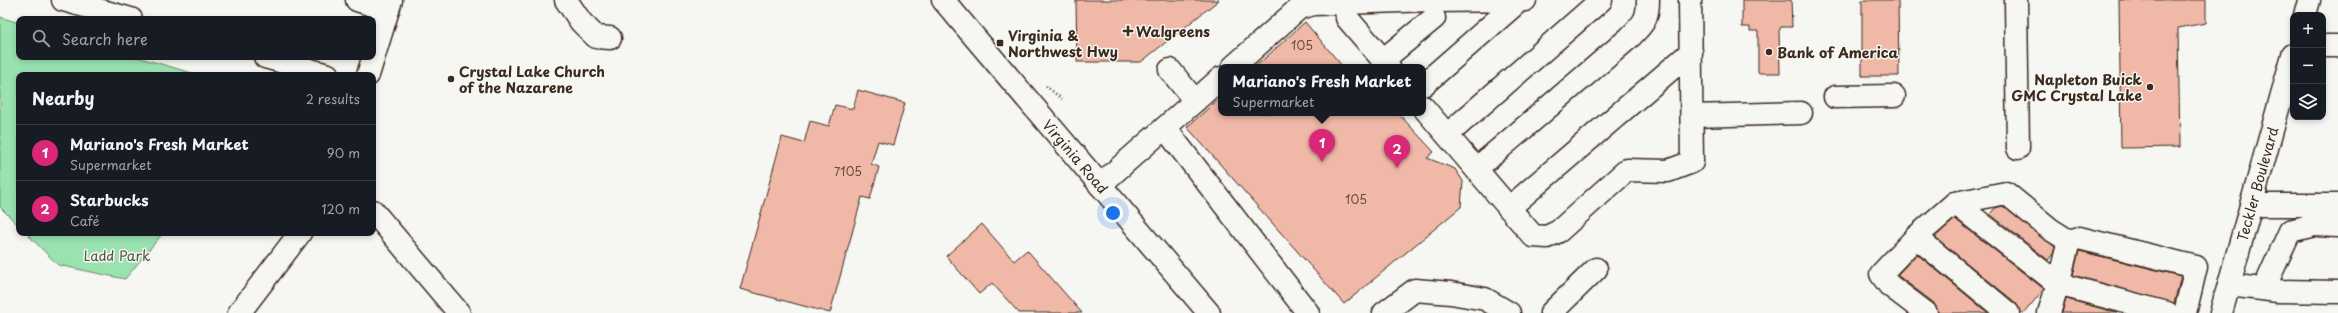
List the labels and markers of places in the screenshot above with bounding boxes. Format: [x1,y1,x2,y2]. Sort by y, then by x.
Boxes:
place label: Walgreens [1136,21,1210,42]
place label: Virginia & Northwest Hwy [1008,25,1118,62]
marker: Walgreens [1123,26,1133,36]
marker: Virginia & Northwest Hwy [995,38,1005,48]
place label: Bank of America [1777,42,1899,63]
marker: Bank of America [1764,47,1774,57]
place label: Crystal Lake Church of the Nazarene [459,61,605,98]
place label: Napleton Buick GMC Crystal Lake [2011,69,2143,106]
marker: Crystal Lake Church of the Nazarene [446,74,456,84]
marker: Napleton Buick GMC Crystal Lake [2145,82,2155,92]
pin: 1 [1309,129,1335,162]
pin: 2 [1384,135,1410,168]

